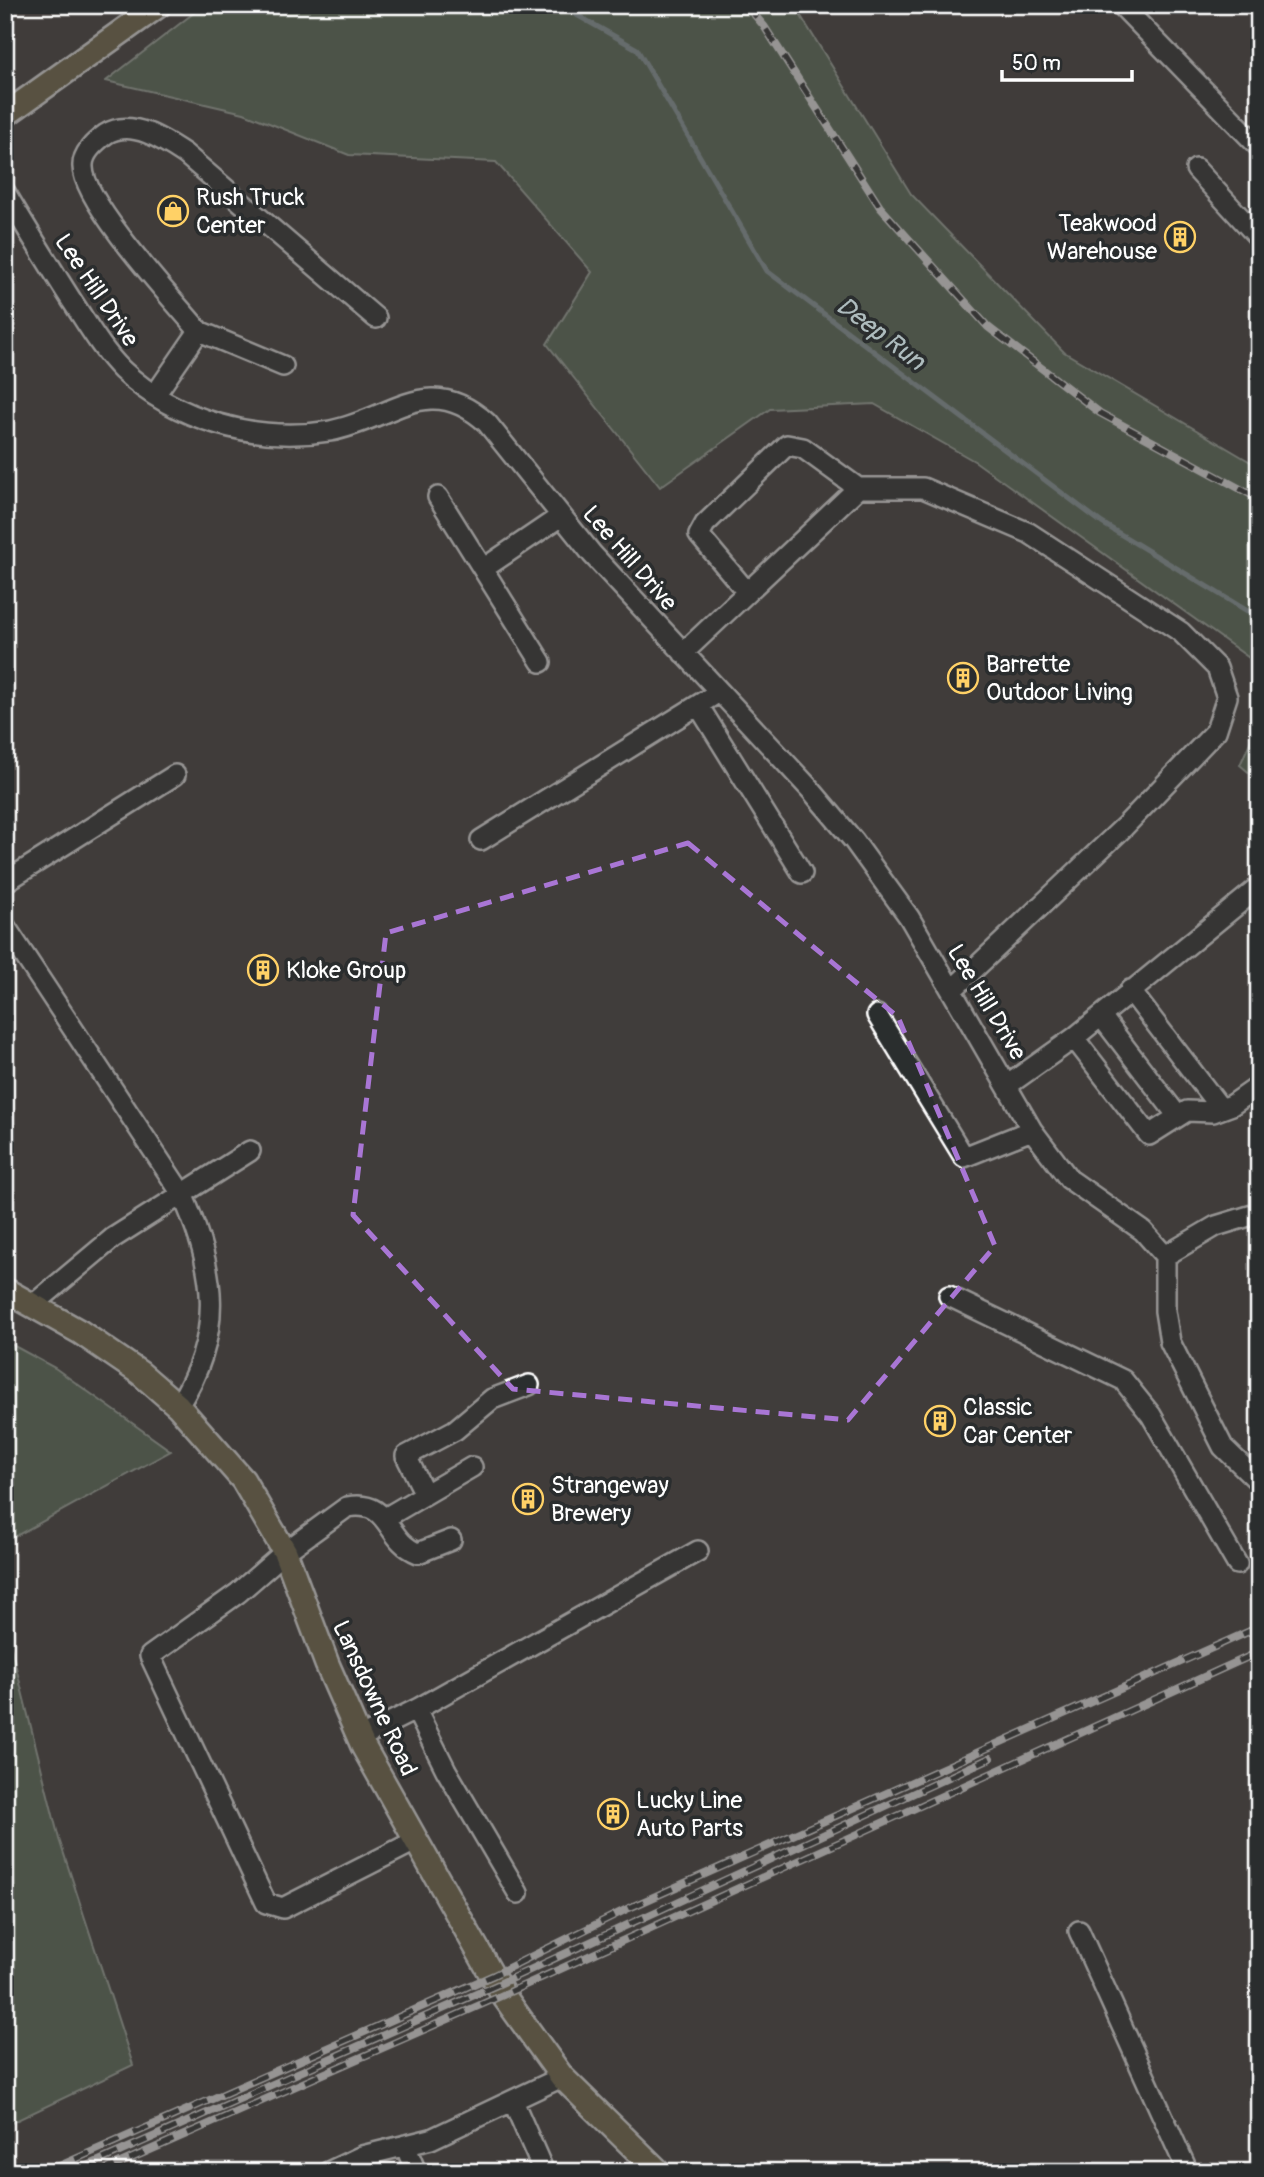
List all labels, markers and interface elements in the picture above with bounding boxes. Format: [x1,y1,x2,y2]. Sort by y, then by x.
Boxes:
scale bar [1002,38,1131,82]
text: 50 m [1012,50,1061,77]
place label: Rush Truck Center [196,183,305,240]
shop icon: Rush Truck Center [156,194,190,228]
place label: Teakwood Warehouse [1047,209,1157,266]
building icon: Teakwood Warehouse [1163,220,1197,254]
street label: Lee Hill Drive [48,228,145,352]
water label: Deep Run [830,290,932,378]
street label: Lee Hill Drive [576,500,683,617]
place label: Barrette Outdoor Living [986,650,1133,707]
building icon: Barrette Outdoor Living [946,661,980,695]
street label: Lee Hill Drive [941,939,1032,1065]
building icon: Kloke Group [246,953,280,987]
place label: Kloke Group [286,956,406,985]
place label: Classic Car Center [963,1393,1073,1450]
building icon: Classic Car Center [923,1404,957,1438]
place label: Strangeway Brewery [551,1471,669,1528]
building icon: Strangeway Brewery [511,1482,545,1516]
street label: Lansdowne Road [326,1616,423,1781]
place label: Lucky Line Auto Parts [636,1786,743,1843]
building icon: Lucky Line Auto Parts [596,1797,630,1831]

